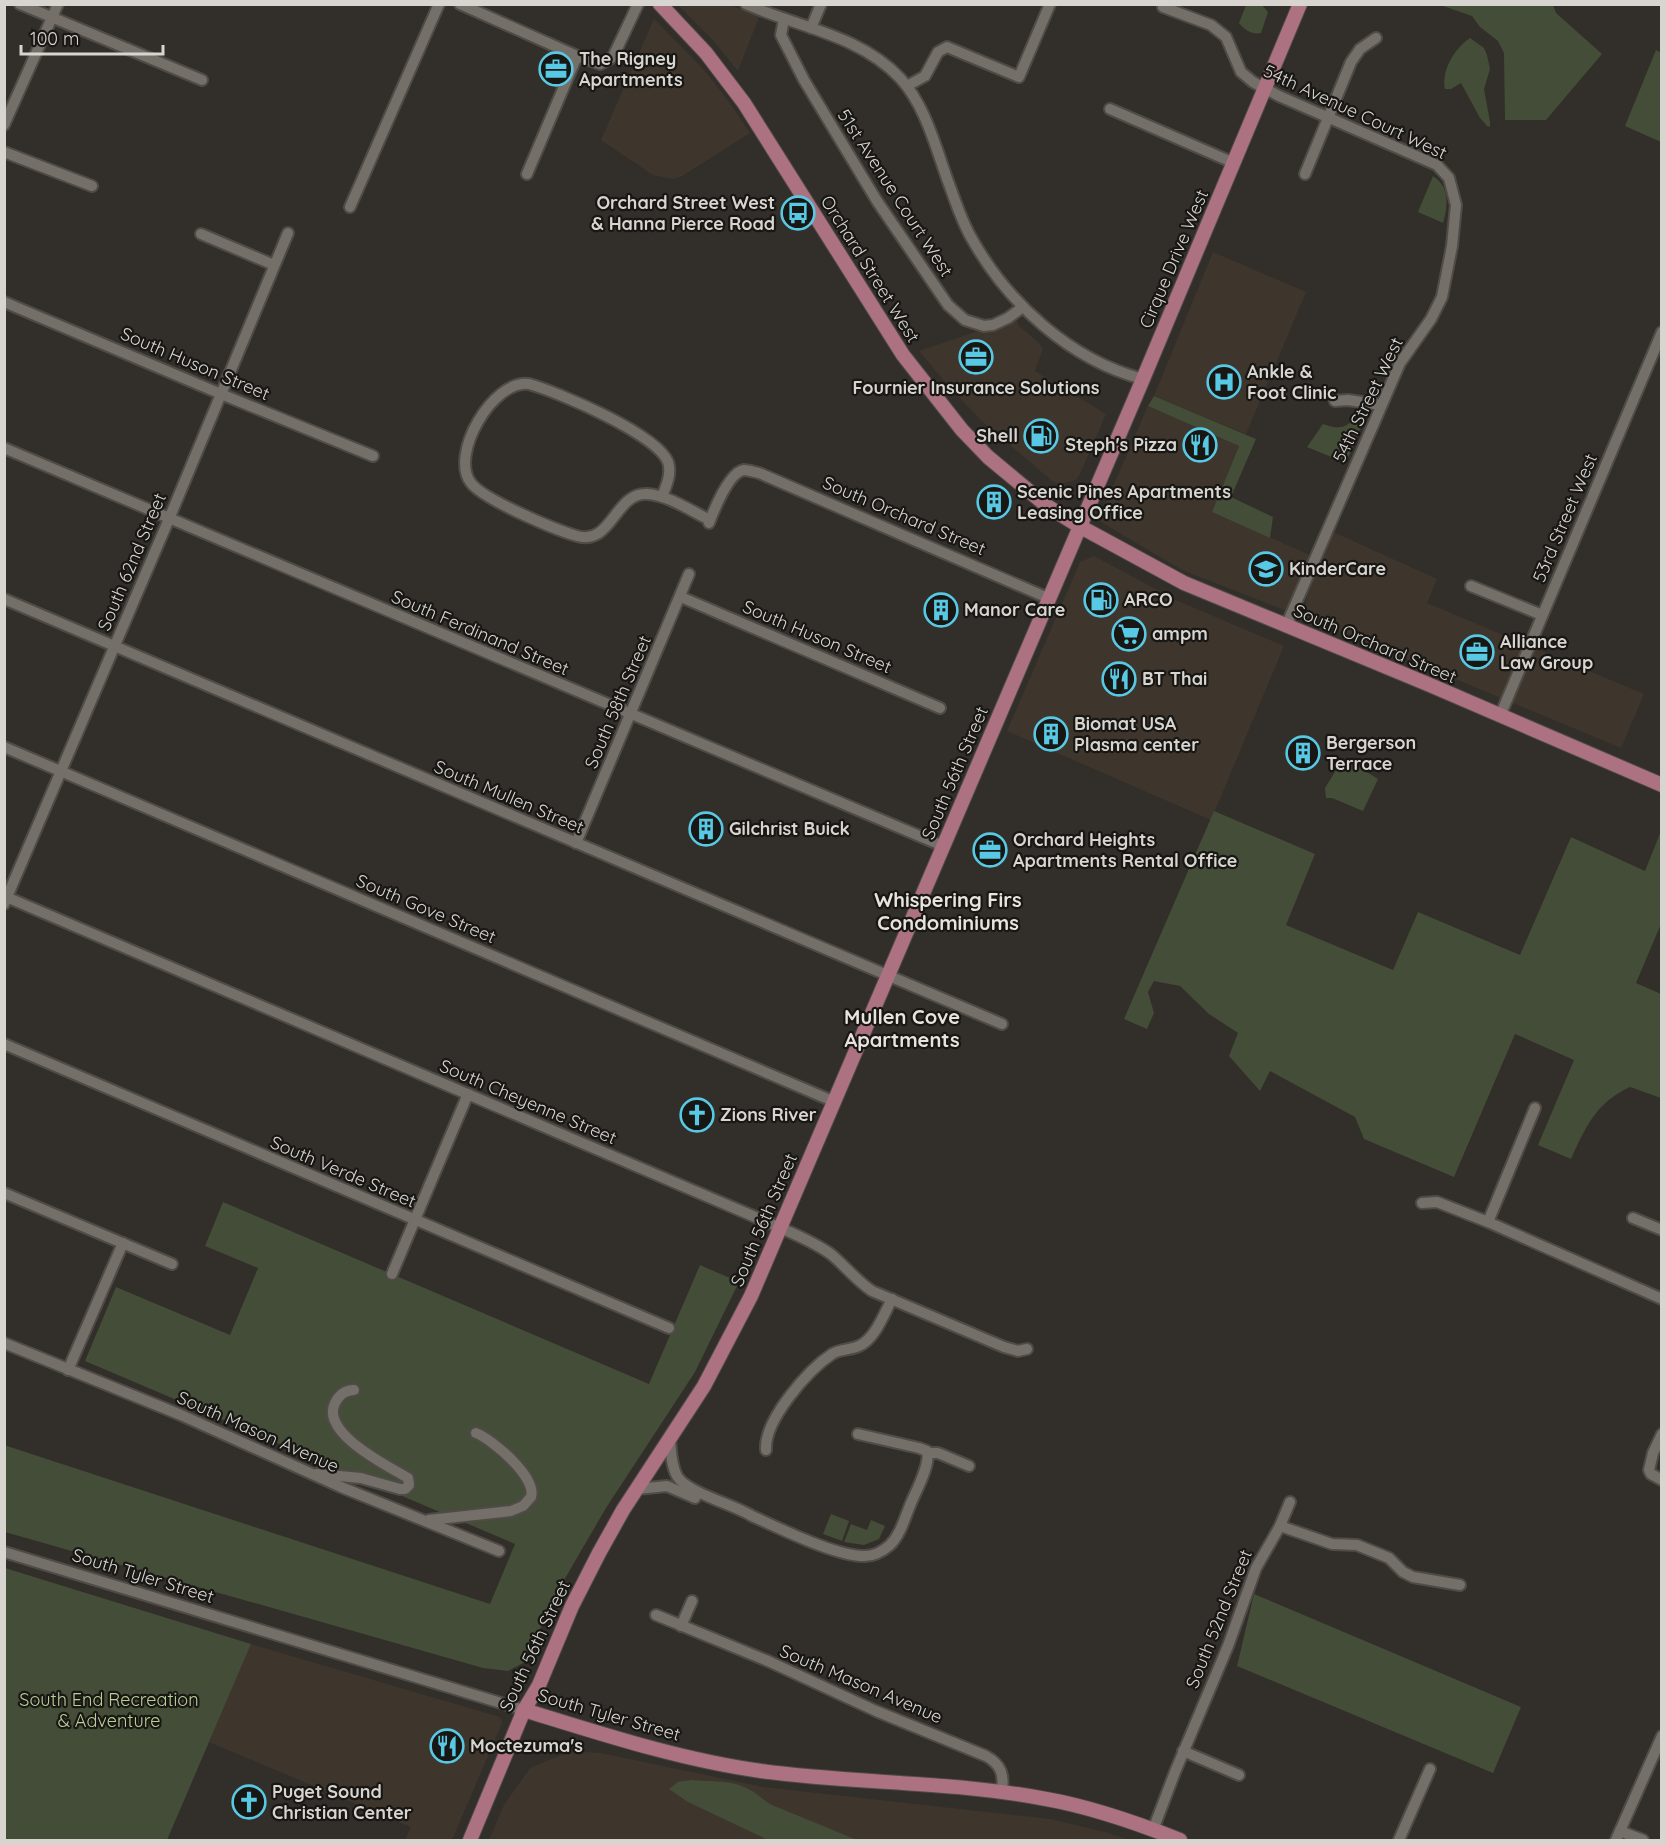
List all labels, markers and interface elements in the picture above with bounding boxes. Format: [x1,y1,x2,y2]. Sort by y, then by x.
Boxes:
scale bar [21,18,164,56]
text: 100 m [30,27,79,50]
place label: The Rigney Apartments [579,47,683,91]
office icon: The Rigney Apartments [538,51,574,87]
street label: 54th Avenue Court West [1260,59,1451,164]
street label: 51st Avenue Court West [833,105,958,281]
street label: Cirque Drive West [1134,186,1213,332]
place label: Orchard Street West & Hanna Pierce Road [591,191,775,235]
street label: Orchard Street West [816,191,925,347]
bus stop icon: Orchard Street West & Hanna Pierce Road [780,195,816,231]
street label: South Huson Street [117,322,273,405]
street label: 54th Street West [1327,333,1408,466]
office icon: Fournier Insurance Solutions [958,339,994,375]
place label: Ankle & Foot Clinic [1247,360,1336,404]
hospital icon: Ankle & Foot Clinic [1206,364,1242,400]
place label: Fournier Insurance Solutions [852,376,1100,399]
fuel station icon: Shell [1023,418,1059,454]
place label: Shell [976,424,1018,447]
restaurant icon: Steph's Pizza [1182,427,1218,463]
place label: Steph's Pizza [1065,433,1177,456]
street label: 53rd Street West [1527,450,1602,586]
street label: South Orchard Street [819,471,989,560]
place label: Scenic Pines Apartments Leasing Office [1017,480,1231,524]
building icon: Scenic Pines Apartments Leasing Office [976,484,1012,520]
street label: South 62nd Street [92,489,171,634]
school or university icon: KinderCare [1248,551,1284,587]
place label: KinderCare [1289,557,1386,580]
fuel station icon: ARCO [1083,582,1119,618]
street label: South Ferdinand Street [388,585,572,680]
place label: ARCO [1124,588,1173,611]
building icon: Manor Care [923,592,959,628]
street label: South Huson Street [739,595,895,678]
place label: Manor Care [964,598,1065,621]
street label: South Orchard Street [1290,599,1460,688]
supermarket icon: ampm [1111,616,1147,652]
place label: ampm [1152,622,1208,645]
place label: Alliance Law Group [1500,630,1593,674]
street label: South 58th Street [579,632,656,772]
office icon: Alliance Law Group [1459,634,1495,670]
restaurant icon: BT Thai [1101,661,1137,697]
place label: BT Thai [1142,667,1207,690]
street label: South 56th Street [916,703,993,843]
place label: Biomat USA Plasma center [1074,712,1199,756]
building icon: Biomat USA Plasma center [1033,716,1069,752]
place label: Bergerson Terrace [1326,731,1416,775]
building icon: Bergerson Terrace [1285,735,1321,771]
street label: South Mullen Street [431,755,588,838]
building icon: Gilchrist Buick [688,811,724,847]
place label: Gilchrist Buick [729,817,850,840]
place label: Orchard Heights Apartments Rental Office [1013,828,1237,872]
office icon: Orchard Heights Apartments Rental Office [972,832,1008,868]
street label: South Gove Street [353,869,499,948]
district label: Whispering Firs Condominiums [874,887,1022,935]
district label: Mullen Cove Apartments [844,1004,960,1052]
street label: South Cheyenne Street [436,1054,620,1149]
church icon: Zions River [679,1097,715,1133]
place label: Zions River [720,1103,817,1126]
street label: South Verde Street [267,1130,419,1213]
street label: South 56th Street [725,1150,802,1290]
street label: South Mason Avenue [174,1386,343,1478]
street label: South Tyler Street [69,1543,217,1608]
street label: South 52nd Street [1180,1546,1257,1692]
street label: South 56th Street [494,1576,575,1715]
street label: South Mason Avenue [776,1639,946,1728]
street label: South Tyler Street [535,1683,683,1746]
park label: South End Recreation & Adventure [19,1688,199,1732]
restaurant icon: Moctezuma's [429,1728,465,1764]
place label: Moctezuma's [470,1734,583,1757]
place label: Puget Sound Christian Center [272,1780,412,1824]
church icon: Puget Sound Christian Center [231,1784,267,1820]

